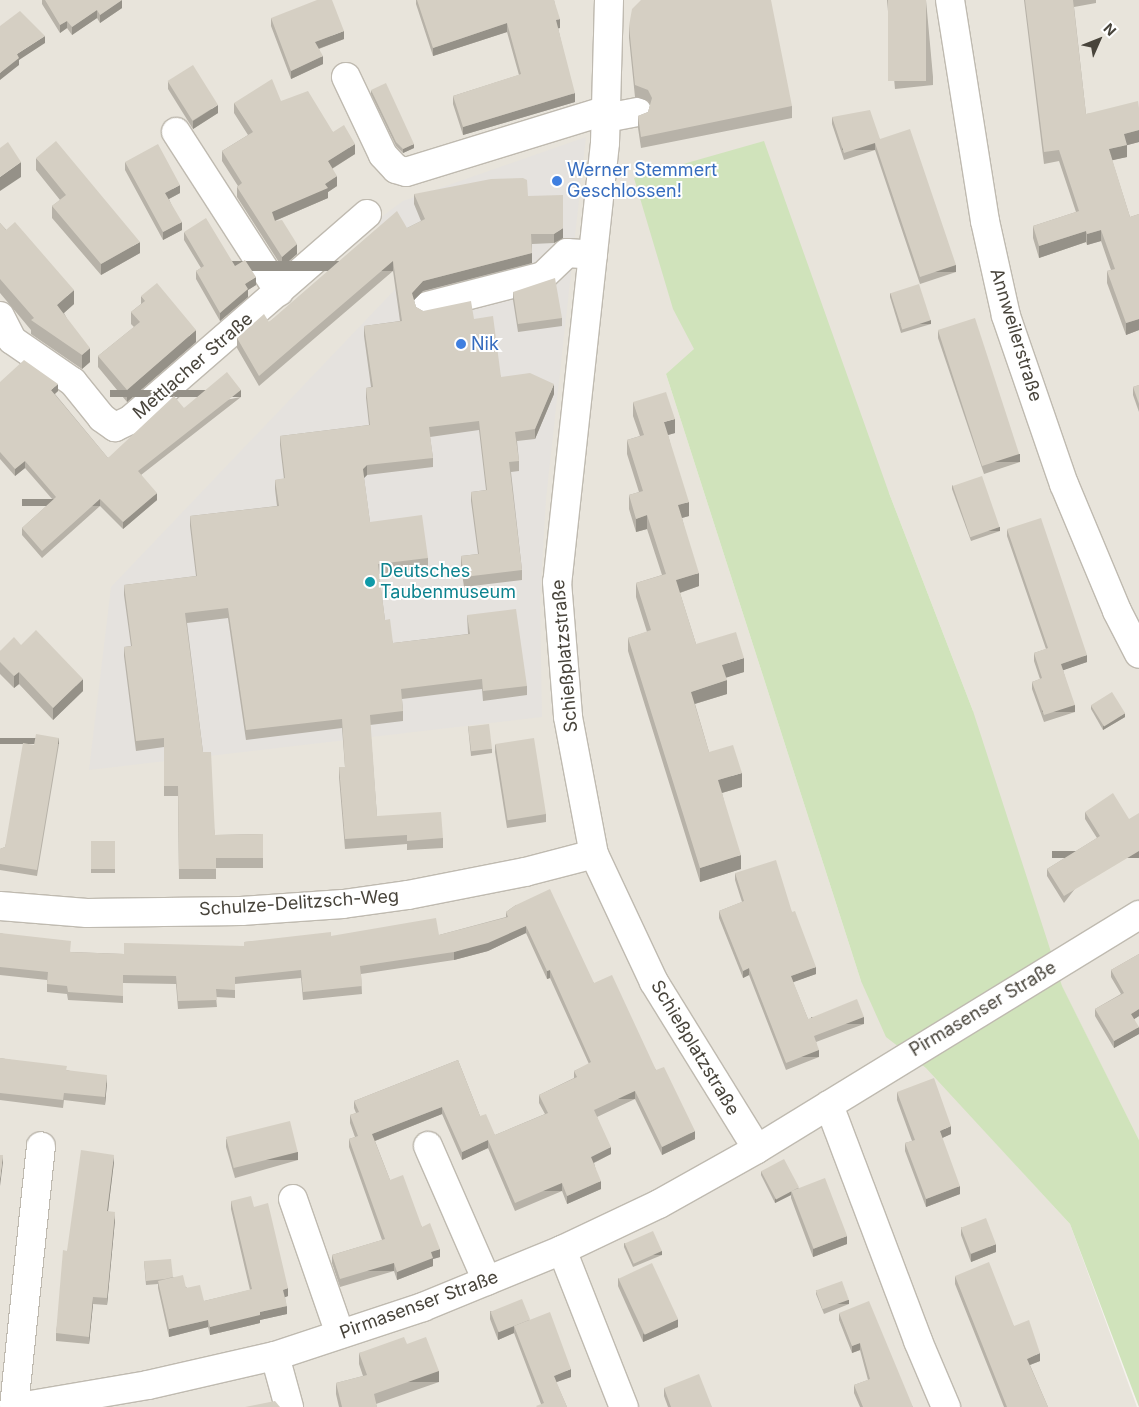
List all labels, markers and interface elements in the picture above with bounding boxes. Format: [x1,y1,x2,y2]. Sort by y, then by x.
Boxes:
north arrow [1074,15,1124,65]
text: N [1100,19,1120,39]
place label: Werner Stemmert Geschlossen! [567,160,717,202]
marker: Werner Stemmert Geschlossen! [551,175,563,187]
street label: Annweilerstraße [985,266,1047,404]
street label: Mettlacher Straße [129,308,257,424]
place label: Nik [471,333,499,355]
marker: Nik [455,338,467,350]
place label: Deutsches Taubenmuseum [380,561,516,604]
marker: Deutsches Taubenmuseum [364,576,376,588]
street label: Schießplatzstraße [548,579,582,733]
street label: Schulze-Delitzsch-Weg [198,885,400,921]
street label: Pirmasenser Straße [906,957,1060,1061]
street label: Schießplatzstraße [646,977,744,1119]
street label: Pirmasenser Straße [337,1266,501,1344]

